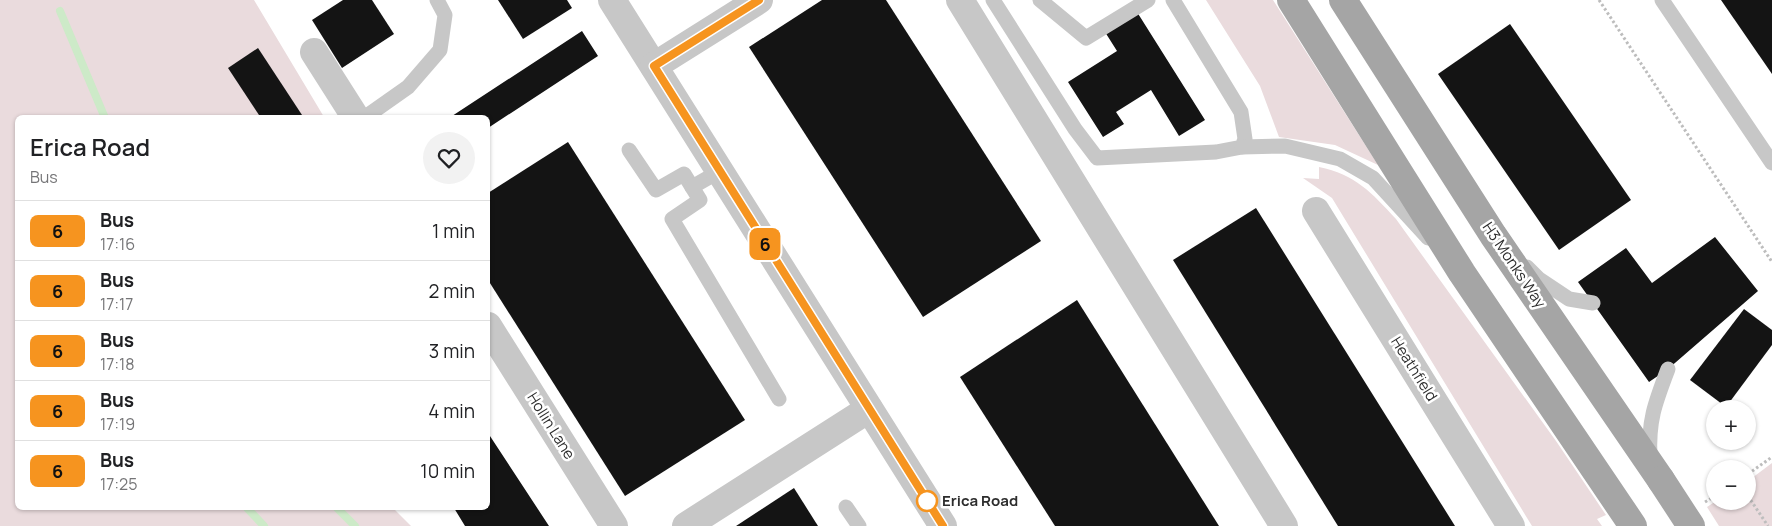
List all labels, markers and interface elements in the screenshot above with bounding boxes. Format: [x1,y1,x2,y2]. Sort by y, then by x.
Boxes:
text: Erica Road [30,130,150,163]
button: heart [423,132,475,184]
text: Bus [30,166,58,188]
text: Bus [100,207,134,233]
text: 1 min [432,218,475,244]
street label: H3 Monks Way [1478,218,1551,312]
text: 6 [52,219,63,243]
line badge: 6 [749,228,781,260]
text: 6 [759,232,771,256]
text: 17:16 [100,233,135,255]
text: Bus [100,267,134,293]
text: 2 min [429,278,475,304]
text: 6 [52,279,63,303]
text: 17:17 [100,293,133,315]
text: Bus [100,327,134,353]
street label: Heathfield [1386,332,1442,405]
text: 3 min [429,338,475,364]
text: 6 [52,339,63,363]
text: 17:18 [100,353,135,375]
text: Bus [100,387,134,413]
street label: Hollin Lane [523,388,580,463]
text: 4 min [428,398,475,424]
text: 6 [52,399,63,423]
map controls [1706,400,1756,510]
button: + [1706,400,1756,450]
text: 17:19 [100,413,135,435]
text: Bus [100,447,134,473]
text: 10 min [420,458,475,484]
text: 6 [52,459,63,483]
button: − [1706,460,1756,510]
text: 17:25 [100,473,137,495]
marker: Erica Road [916,490,938,512]
place label: Erica Road [942,490,1018,511]

